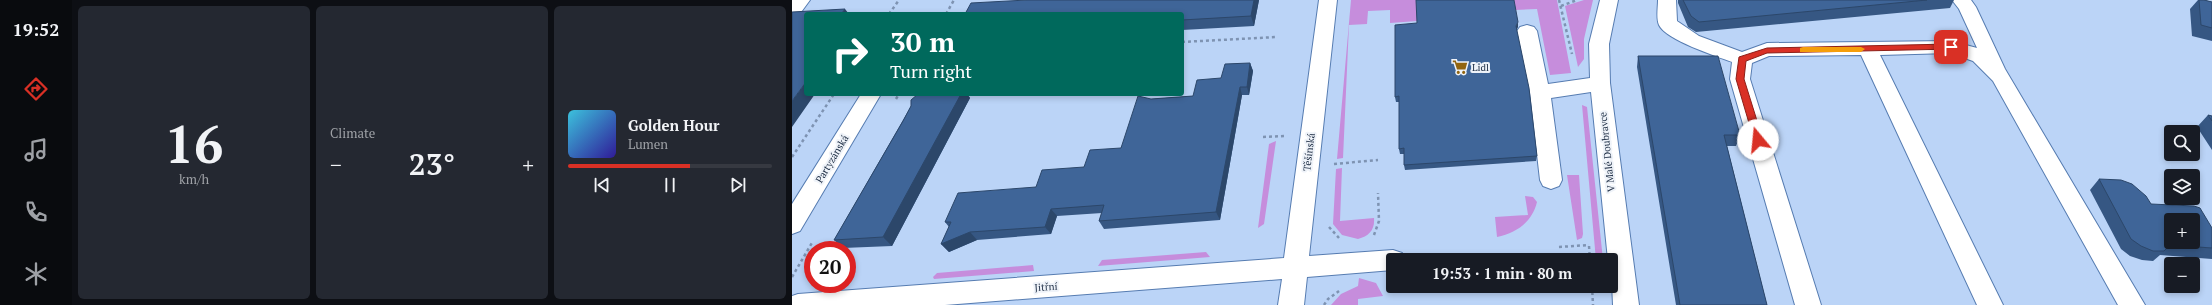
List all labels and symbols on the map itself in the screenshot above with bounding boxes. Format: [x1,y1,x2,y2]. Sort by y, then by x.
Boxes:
pin [1934,30,1968,64]
supermarket icon: Lidl [1451,58,1469,76]
place label: Lidl [1472,61,1489,74]
street label: V Malé Doubravce [1596,111,1618,193]
position arrow [1737,119,1779,161]
street label: Těšínská [1300,132,1318,172]
street label: Partyzánská [813,133,851,185]
speed limit sign: 20 [804,241,856,293]
street label: Jitřní [1034,280,1058,294]

